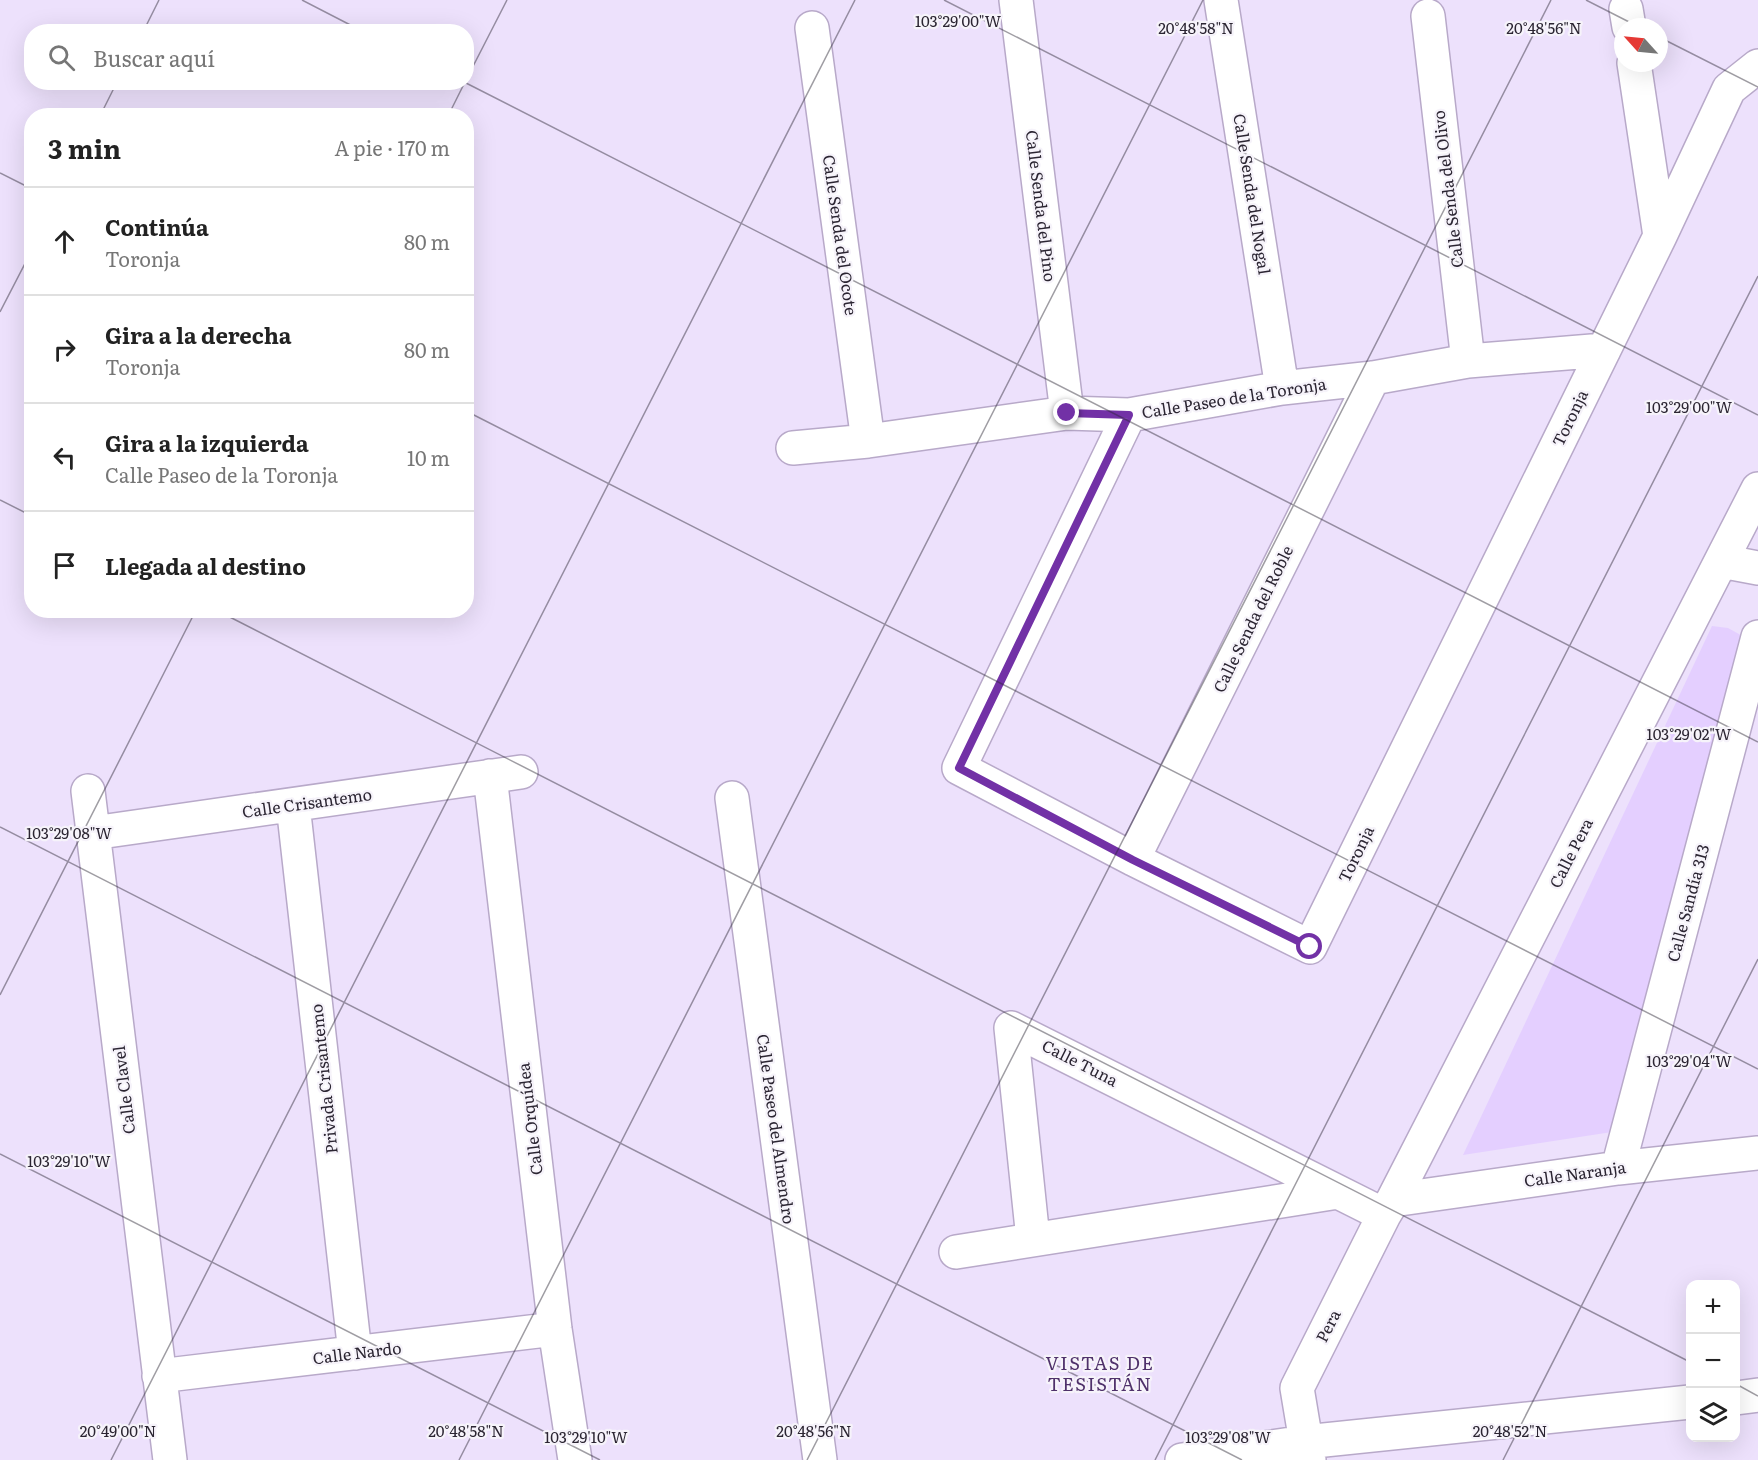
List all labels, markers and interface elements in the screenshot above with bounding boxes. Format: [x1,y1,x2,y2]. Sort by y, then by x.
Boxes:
text: 103°29'00"W [915,9,1002,32]
text: 20°48'58"N [1158,16,1234,39]
text: 20°48'56"N [1506,16,1582,39]
north arrow [1614,18,1668,72]
search box [24,24,474,90]
icon: search [45,41,78,74]
text: Buscar aquí [93,41,215,74]
street label: Calle Senda del Olivo [1425,109,1469,269]
street label: Calle Senda del Nogal [1228,112,1278,276]
text: 3 min [48,128,121,167]
street label: Calle Senda del Pino [1021,129,1063,283]
text: A pie · 170 m [335,132,450,162]
street label: Calle Senda del Ocote [818,153,864,317]
text: Continúa [105,210,209,243]
icon: ahead [48,225,81,258]
text: 80 m [404,226,450,256]
text: Toronja [105,243,180,273]
text: Gira a la derecha [105,318,292,351]
icon: right [48,333,81,366]
text: 80 m [404,334,450,364]
text: Toronja [105,351,180,381]
street label: Calle Paseo de la Toronja [1140,371,1328,423]
street label: Toronja [1545,385,1593,450]
text: 103°29'00"W [1646,395,1733,418]
route end [1053,399,1079,425]
text: Gira a la izquierda [105,426,309,459]
icon: left [48,441,81,474]
text: 10 m [407,442,450,472]
text: Calle Paseo de la Toronja [105,459,338,489]
street label: Calle Senda del Roble [1206,541,1298,696]
icon: arrive [48,549,81,582]
text: Llegada al destino [105,549,306,582]
text: 103°29'02"W [1647,722,1732,745]
street label: Calle Crisantemo [240,781,373,823]
street label: Calle Pera [1542,813,1598,892]
text: 103°29'08"W [26,821,112,844]
street label: Toronja [1331,821,1379,886]
street label: Calle Sandía 313 [1660,841,1714,964]
route start [1296,933,1322,959]
street label: Privada Crisantemo [303,1003,343,1155]
street label: Calle Paseo del Almendro [752,1032,802,1225]
street label: Calle Tuna [1038,1033,1123,1092]
street label: Calle Clavel [106,1045,140,1136]
text: 103°29'04"W [1646,1049,1732,1072]
street label: Calle Orquídea [510,1061,548,1177]
text: 103°29'10"W [27,1149,111,1172]
street label: Calle Naranja [1522,1154,1628,1192]
map controls [1686,1280,1740,1442]
button: + [1686,1280,1740,1334]
street label: Pera [1309,1305,1346,1346]
button: − [1686,1334,1740,1388]
street label: Calle Nardo [311,1335,403,1369]
district label: VISTAS DE TESISTÁN [1046,1349,1154,1397]
button: layers [1686,1388,1740,1442]
text: 20°49'00"N [80,1419,156,1442]
text: 20°48'58"N [428,1419,504,1442]
text: 20°48'56"N [776,1419,852,1442]
text: 20°48'52"N [1473,1419,1547,1442]
text: 103°29'10"W [544,1425,628,1448]
text: 103°29'08"W [1185,1425,1271,1448]

